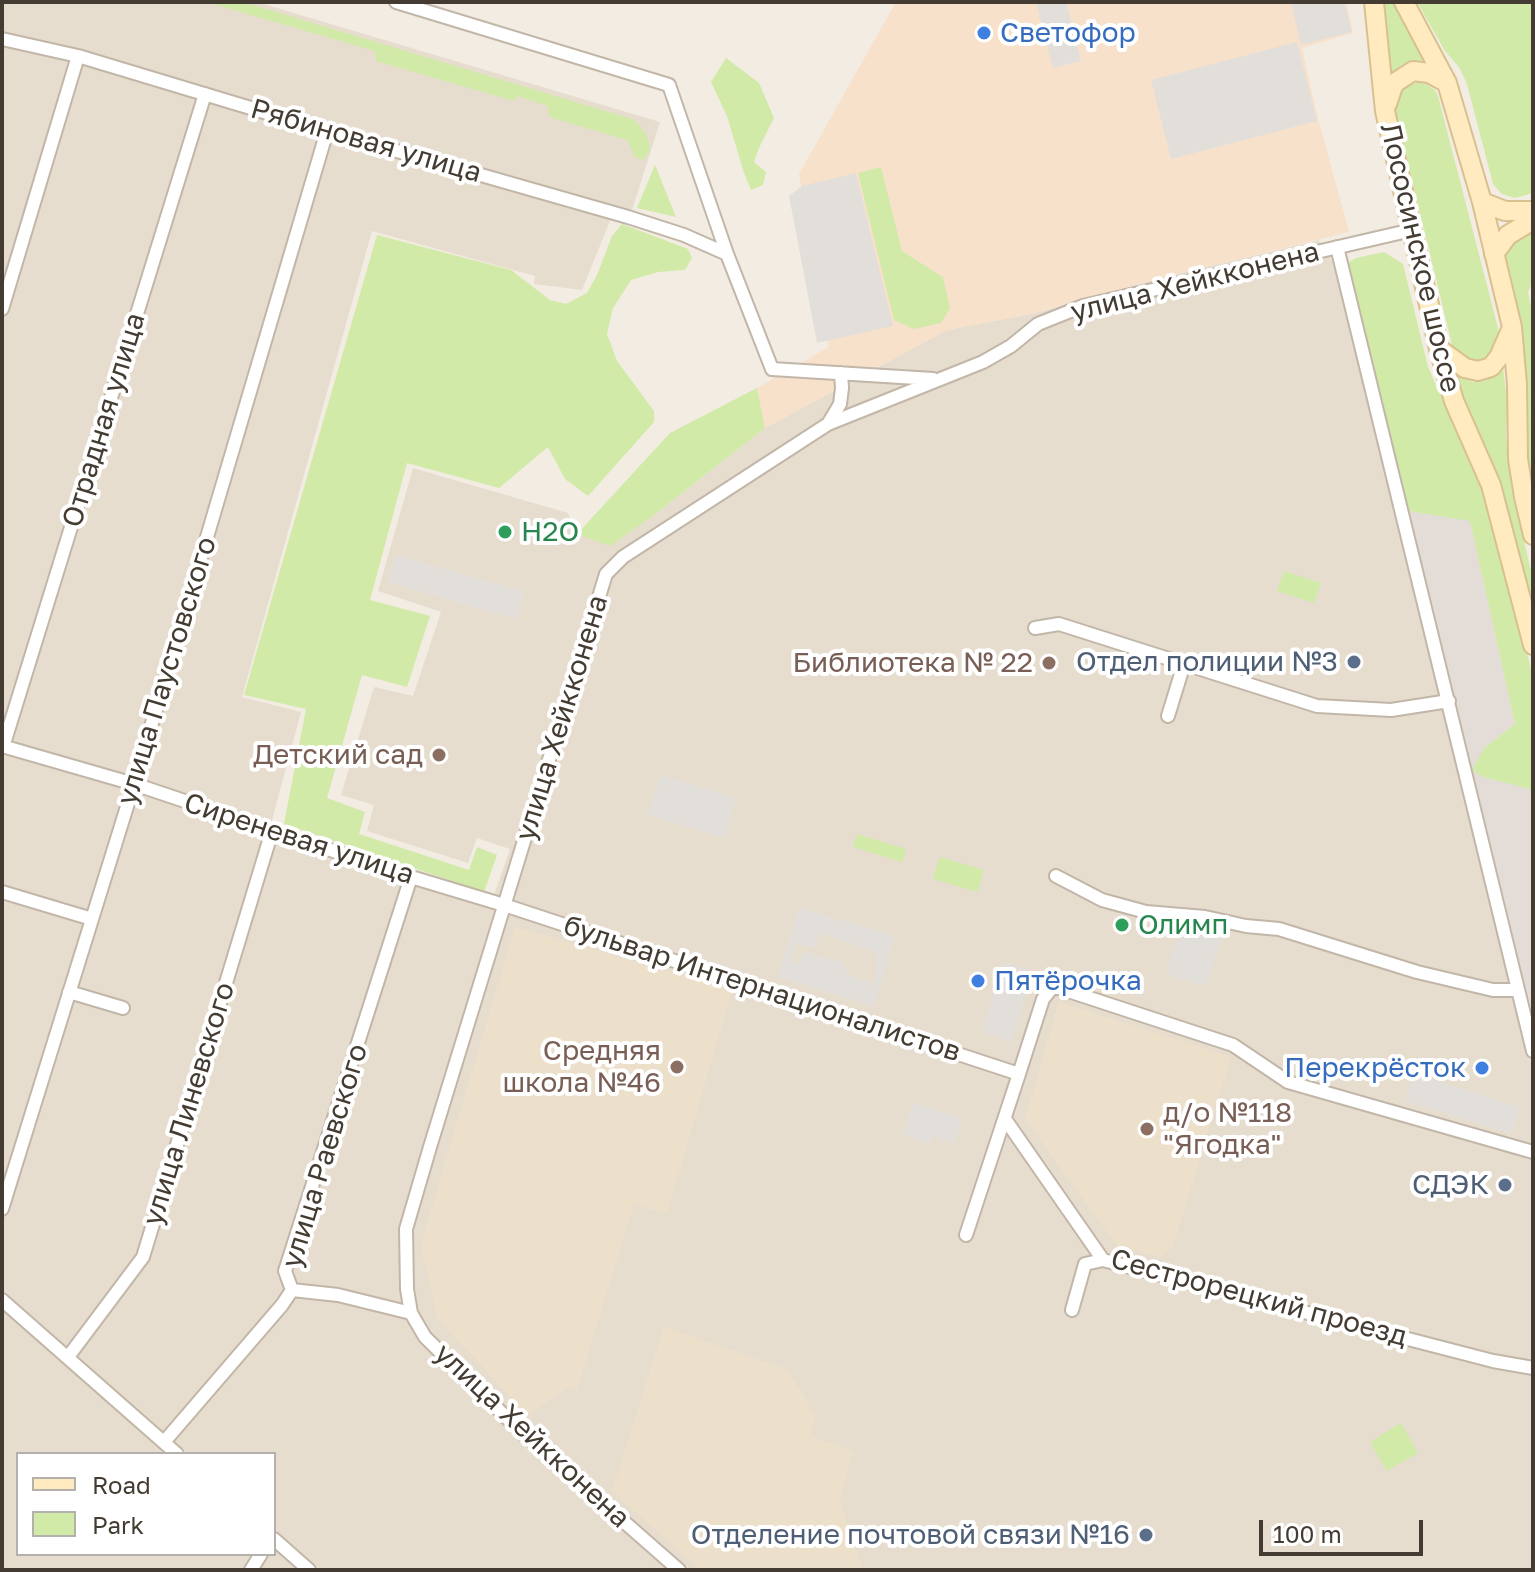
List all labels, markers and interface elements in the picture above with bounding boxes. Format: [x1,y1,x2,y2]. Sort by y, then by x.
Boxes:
place label: Светофор [1000,16,1136,50]
marker: Светофор [975,24,993,42]
street label: Рябиновая улица [247,92,485,190]
street label: Лососинское шоссе [1373,120,1467,396]
street label: улица Хейкконена [1067,235,1323,329]
street label: Отрадная улица [55,309,153,531]
place label: H2O [521,515,579,549]
marker: H2O [496,523,514,541]
street label: улица Паустовского [110,533,224,809]
street label: улица Хейкконена [509,591,615,845]
place label: Отдел полиции №3 [1076,645,1338,679]
place label: Библиотека № 22 [792,646,1033,680]
marker: Отдел полиции №3 [1345,653,1363,671]
marker: Библиотека № 22 [1040,654,1058,672]
place label: Детский сад [253,738,423,772]
marker: Детский сад [430,746,448,764]
street label: Сиреневая улица [180,786,418,892]
place label: Олимп [1138,908,1228,942]
street label: бульвар Интернационалистов [559,909,965,1069]
marker: Олимп [1113,916,1131,934]
place label: Пятёрочка [994,964,1142,998]
marker: Пятёрочка [969,972,987,990]
street label: улица Линевского [136,978,242,1230]
place label: Средняя школа №46 [502,1034,661,1100]
street label: улица Раевского [275,1040,375,1272]
place label: Перекрёсток [1284,1051,1466,1085]
marker: Средняя школа №46 [668,1058,686,1076]
marker: Перекрёсток [1473,1059,1491,1077]
place label: д/о №118 "Ягодка" [1163,1096,1292,1162]
marker: д/о №118 "Ягодка" [1138,1120,1156,1138]
place label: СДЭК [1412,1168,1489,1202]
marker: СДЭК [1496,1176,1514,1194]
street label: Сестрорецкий проезд [1107,1242,1411,1354]
street label: улица Хейкконена [427,1337,637,1535]
legend [16,1452,276,1556]
text: Road [92,1470,151,1499]
scale bar [1263,1504,1427,1554]
text: Park [92,1510,144,1539]
place label: Отделение почтовой связи №16 [691,1518,1130,1552]
text: 100 m [1273,1519,1342,1548]
marker: Отделение почтовой связи №16 [1137,1526,1155,1544]

